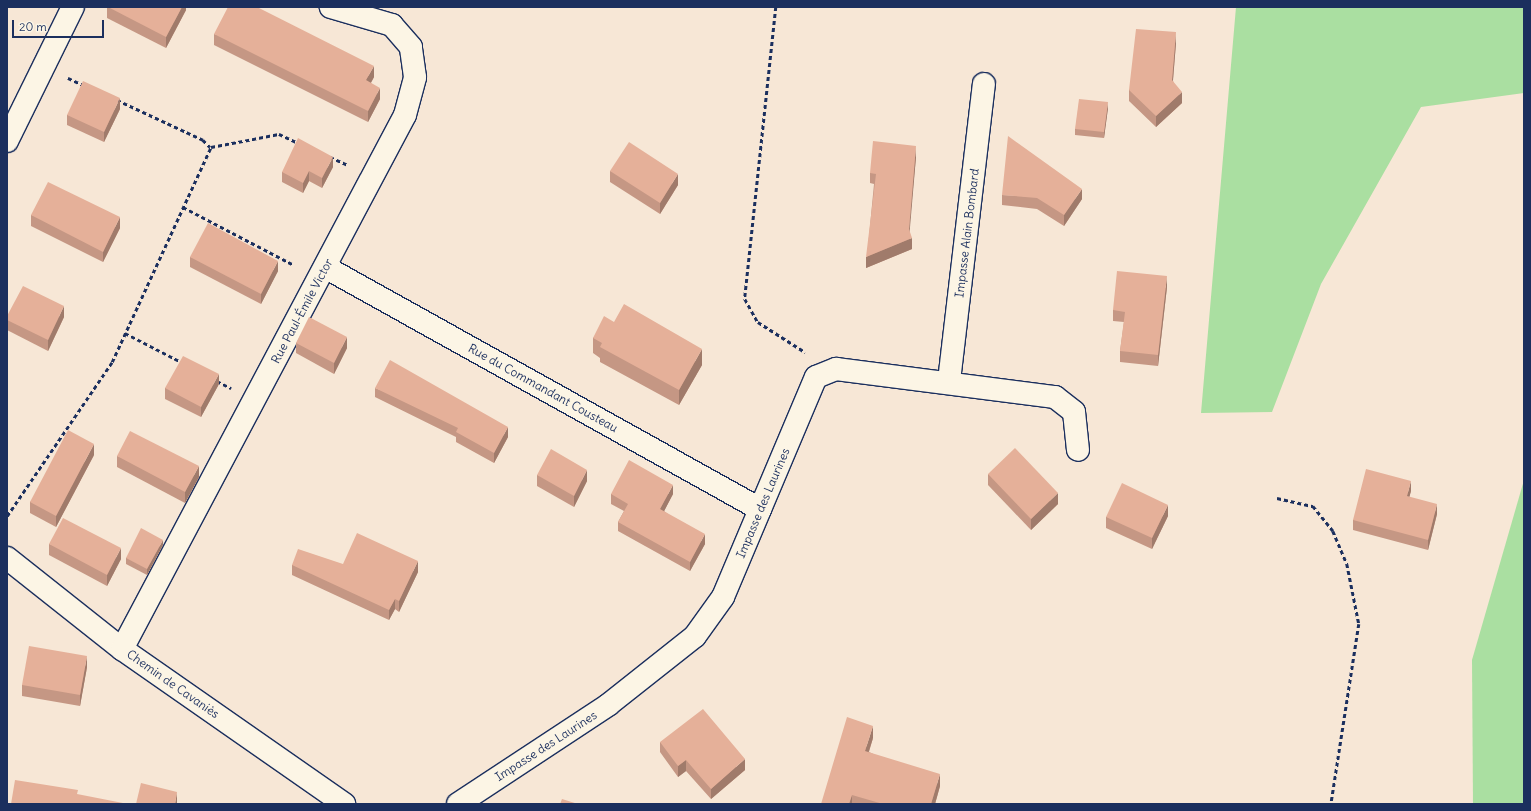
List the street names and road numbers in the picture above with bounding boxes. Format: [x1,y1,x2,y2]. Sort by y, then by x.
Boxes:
street label: Impasse Alain Bombard [952,168,982,298]
street label: Rue Paul-Émile Victor [268,256,336,366]
street label: Rue du Commandant Cousteau [466,341,620,435]
street label: Impasse des Laurines [733,446,793,560]
street label: Chemin de Cavaniès [124,647,222,721]
street label: Impasse des Laurines [493,708,599,784]

